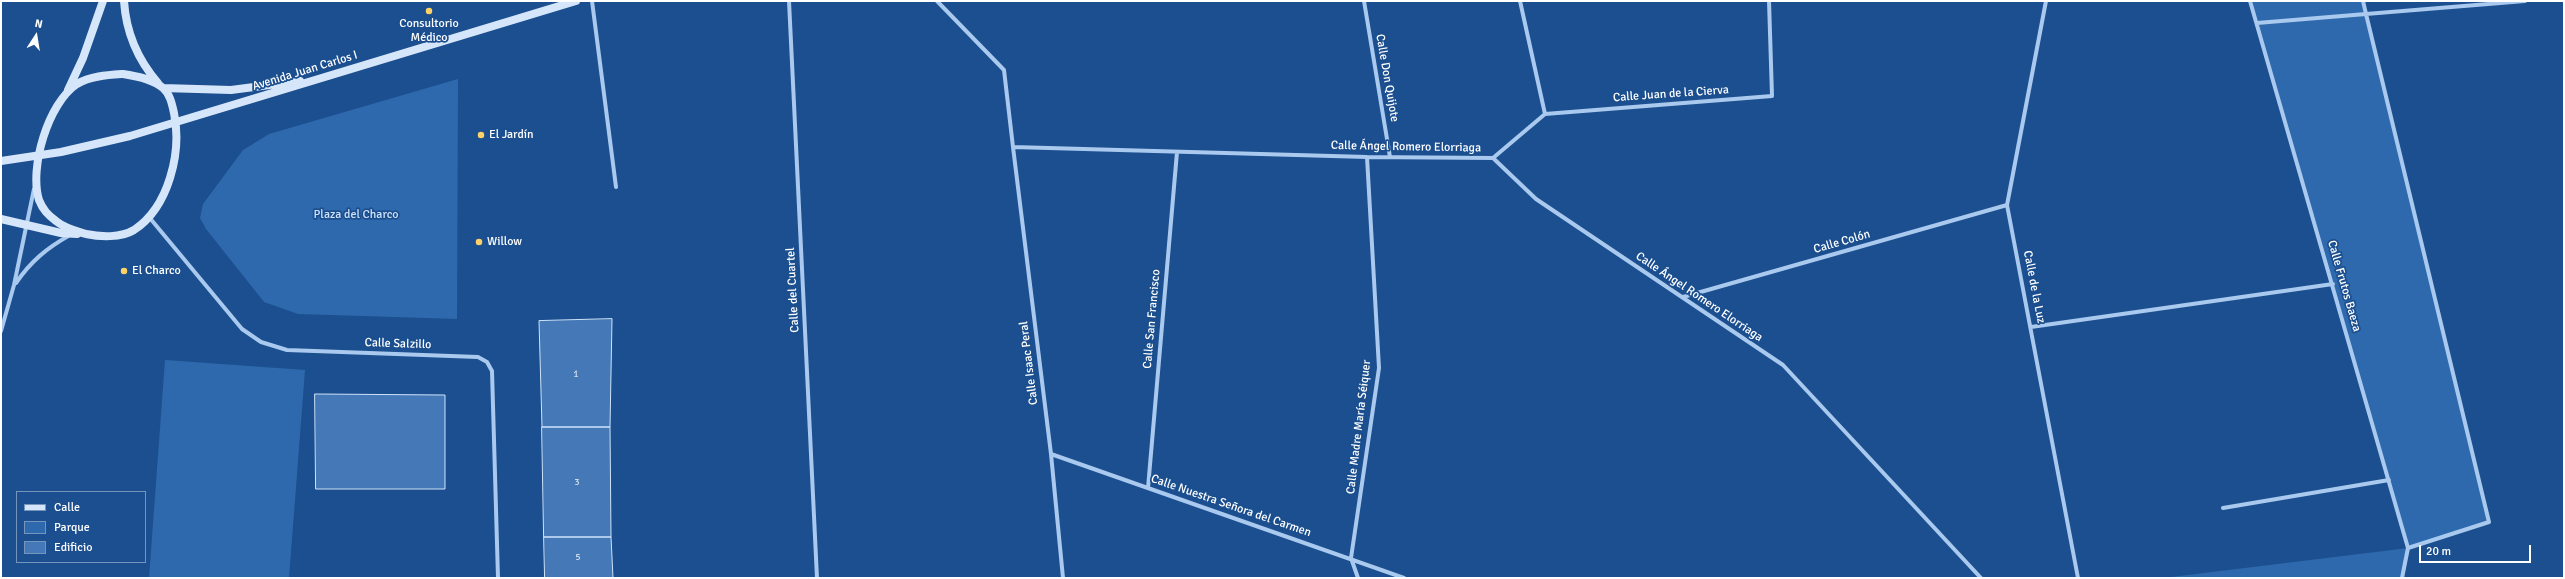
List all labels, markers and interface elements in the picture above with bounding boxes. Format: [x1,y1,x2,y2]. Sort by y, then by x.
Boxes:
marker: Consultorio Médico [424,6,434,16]
north arrow [16,16,56,56]
text: N [34,17,44,31]
place label: Consultorio Médico [399,17,459,45]
street label: Calle Don Quijote [1372,33,1402,123]
street label: Avenida Juan Carlos I [251,48,359,94]
street label: Calle Juan de la Cierva [1613,83,1729,105]
place label: El Jardín [489,128,534,142]
marker: El Jardín [476,130,486,140]
street label: Calle Ángel Romero Elorriaga [1331,138,1481,156]
park label: Plaza del Charco [314,208,398,222]
street label: Calle Colón [1812,227,1872,257]
place label: Willow [487,235,522,249]
marker: Willow [474,237,484,247]
street label: Calle Frutos Baeza [2324,239,2364,333]
street label: Calle del Cuartel [784,247,802,333]
street label: Calle Ángel Romero Elorriaga [1633,249,1765,345]
street label: Calle de la Luz [2020,249,2048,325]
place label: El Charco [132,264,181,278]
marker: El Charco [119,266,129,276]
street label: Calle San Francisco [1140,269,1164,369]
street label: Calle Isaac Peral [1017,320,1041,406]
street label: Calle Salzillo [364,336,432,352]
street label: Calle Madre María Séiquer [1344,359,1374,495]
house number: 1 [573,368,579,380]
street label: Calle Nuestra Señora del Carmen [1149,472,1313,540]
house number: 3 [574,476,580,488]
legend [16,491,146,563]
text: Calle [54,500,80,515]
text: Parque [54,520,90,535]
scale bar [2421,537,2533,563]
text: Edificio [54,540,92,555]
text: 20 m [2426,544,2451,559]
house number: 5 [575,551,581,563]

